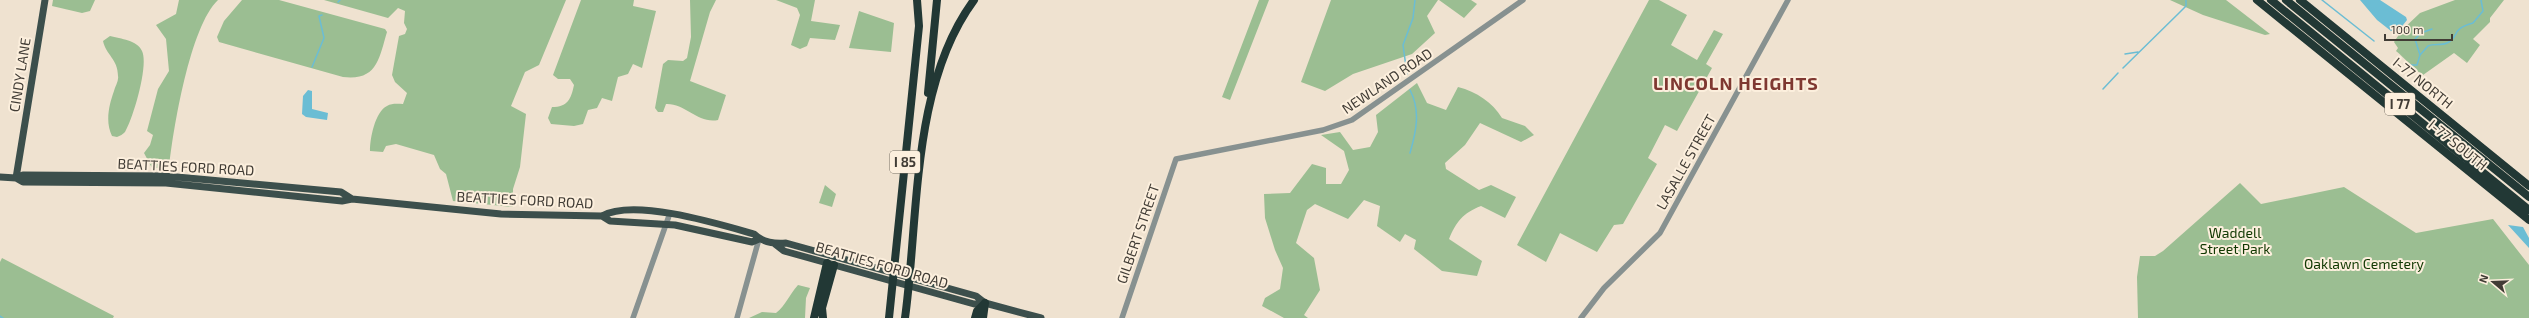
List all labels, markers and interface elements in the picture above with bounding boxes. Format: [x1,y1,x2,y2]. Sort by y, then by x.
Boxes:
scale bar [2385,16,2452,42]
text: 100 m [2391,22,2423,36]
street label: CINDY LANE [5,36,34,113]
street label: NEWLAND ROAD [1338,44,1435,117]
street label: I-77 NORTH [2390,53,2457,112]
district label: LINCOLN HEIGHTS [1653,72,1819,94]
road number: I 77 [2385,93,2415,115]
street label: LASALLE STREET [1652,111,1719,212]
street label: I-77 SOUTH [2425,116,2491,174]
road number: I 85 [890,151,920,173]
street label: BEATTIES FORD ROAD [117,154,255,179]
street label: GILBERT STREET [1113,182,1163,286]
street label: BEATTIES FORD ROAD [456,187,594,212]
park label: Waddell Street Park [2200,224,2270,257]
street label: BEATTIES FORD ROAD [814,237,950,292]
park label: Oaklawn Cemetery [2304,255,2425,272]
north arrow [2473,262,2513,302]
text: N [2476,273,2491,284]

